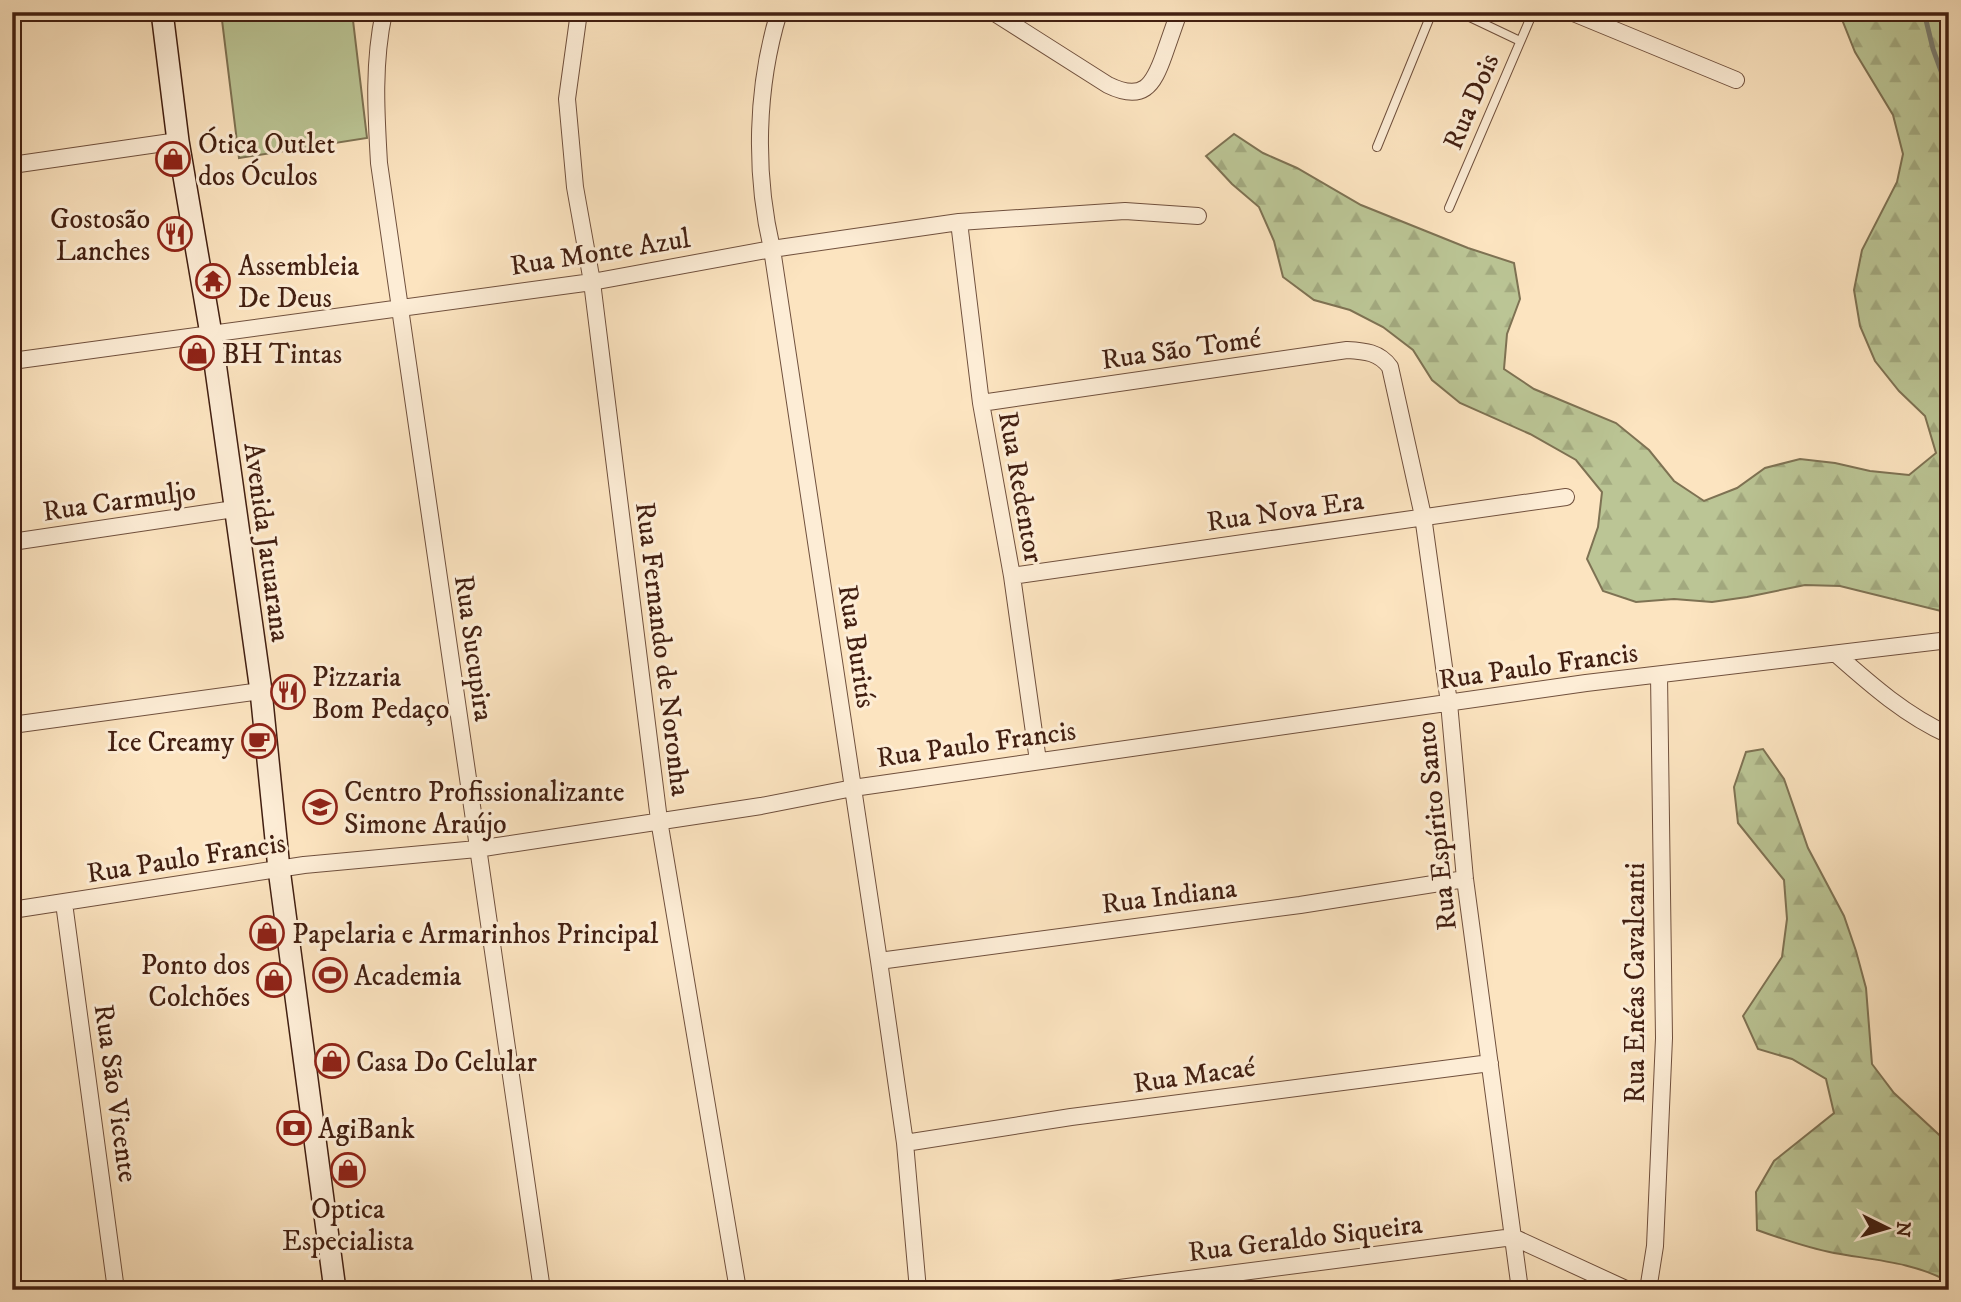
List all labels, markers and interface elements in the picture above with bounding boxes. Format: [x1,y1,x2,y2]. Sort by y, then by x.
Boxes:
street label: Rua Dois [1436,48,1507,155]
place label: Ótica Outlet dos Óculos [198,126,335,194]
shop icon: Ótica Outlet dos Óculos [154,140,192,178]
place label: Gostosão Lanches [50,202,150,269]
restaurant icon: Gostosão Lanches [156,215,194,253]
street label: Rua Monte Azul [508,221,693,284]
place label: Assembleia De Deus [238,249,359,316]
temple icon: Assembleia De Deus [194,262,232,300]
street label: Rua São Tomé [1099,321,1264,378]
shop icon: BH Tintas [178,334,216,372]
place label: BH Tintas [222,337,342,372]
street label: Rua Redentor [990,409,1051,566]
street label: Avenida Jatuarana [235,440,298,644]
street label: Rua Carmuljo [40,473,198,530]
street label: Rua Nova Era [1204,483,1366,540]
street label: Rua Fernando de Noronha [627,500,698,798]
street label: Rua Sucupira [446,573,501,724]
street label: Rua Buritís [830,582,884,710]
street label: Rua Paulo Francis [1436,635,1640,698]
place label: Pizzaria Bom Pedaço [312,660,449,727]
restaurant icon: Pizzaria Bom Pedaço [269,673,307,711]
street label: Rua Paulo Francis [874,713,1078,776]
street label: Rua Espírito Santo [1408,719,1465,932]
cafe icon: Ice Creamy [240,722,278,760]
place label: Ice Creamy [107,725,235,760]
place label: Centro Profissionalizante Simone Araújo [344,775,625,842]
school or university icon: Centro Profissionalizante Simone Araújo [301,788,339,826]
street label: Rua Paulo Francis [84,825,288,891]
street label: Rua Enéas Cavalcanti [1618,863,1653,1103]
street label: Rua Indiana [1100,871,1239,922]
shop icon: Papelaria e Armarinhos Principal [248,914,286,952]
place label: Papelaria e Armarinhos Principal [292,917,659,952]
place label: Ponto dos Colchões [141,948,250,1015]
sports icon: Academia [311,956,349,994]
place label: Academia [354,959,462,994]
shop icon: Ponto dos Colchões [255,961,293,999]
street label: Rua São Vicente [86,1002,145,1185]
shop icon: Casa Do Celular [313,1042,351,1080]
place label: Casa Do Celular [356,1045,538,1080]
street label: Rua Macaé [1131,1050,1258,1101]
bank icon: AgiBank [275,1109,313,1147]
place label: AgiBank [318,1112,415,1147]
shop icon: Optica Especialista [329,1151,367,1189]
place label: Optica Especialista [282,1192,414,1259]
north arrow [1853,1194,1923,1264]
street label: Rua Geraldo Siqueira [1186,1207,1425,1270]
text: N [1890,1221,1915,1239]

